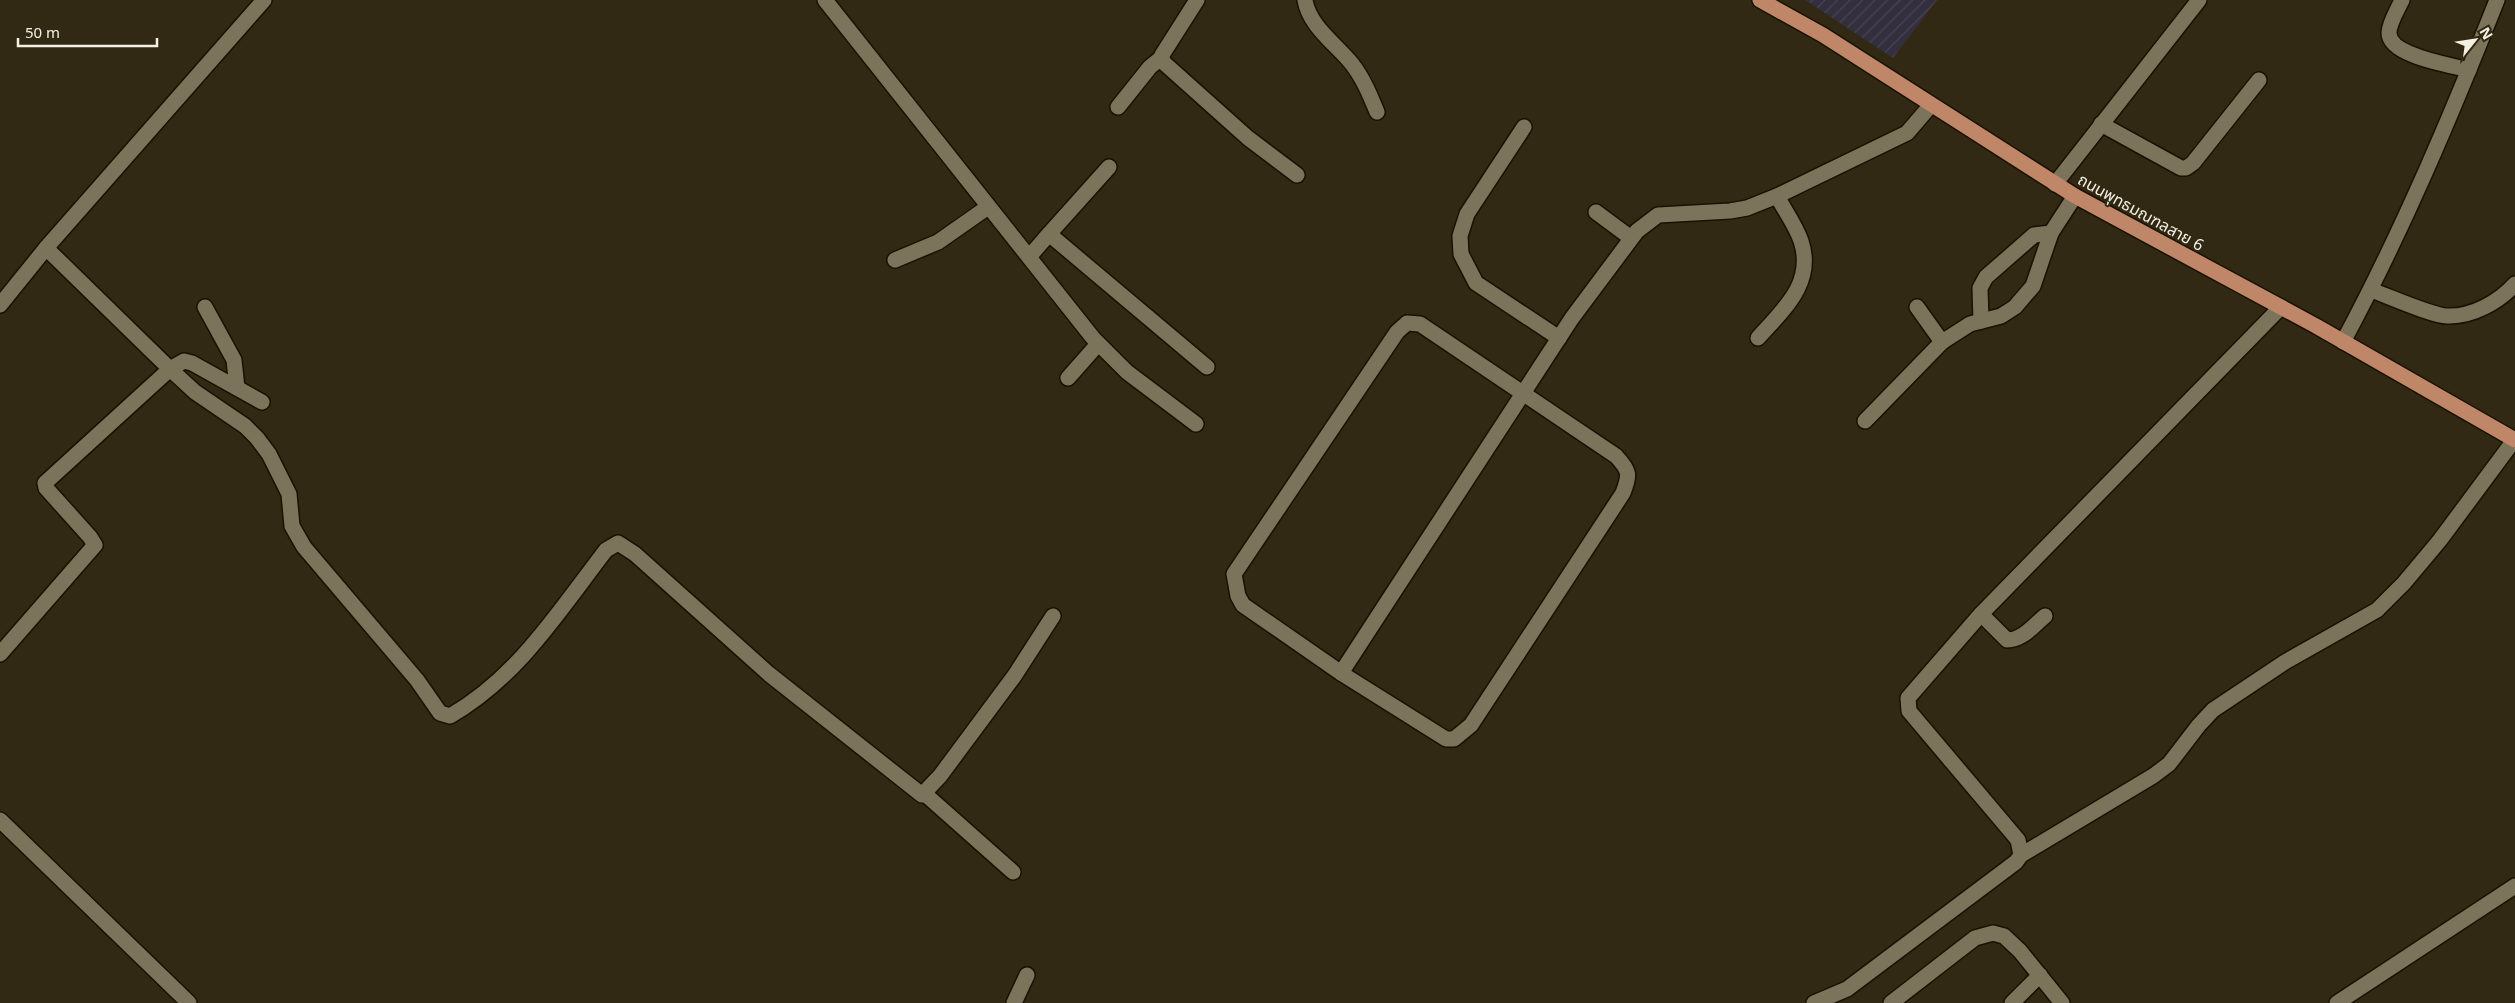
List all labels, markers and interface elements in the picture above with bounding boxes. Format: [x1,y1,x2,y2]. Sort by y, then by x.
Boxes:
scale bar [18,15,156,47]
north arrow [2450,15,2500,65]
text: 50 m [25,22,60,45]
text: N [2474,24,2498,44]
street label: ถนนพุทธมณฑลสาย 6 [2073,168,2208,258]

